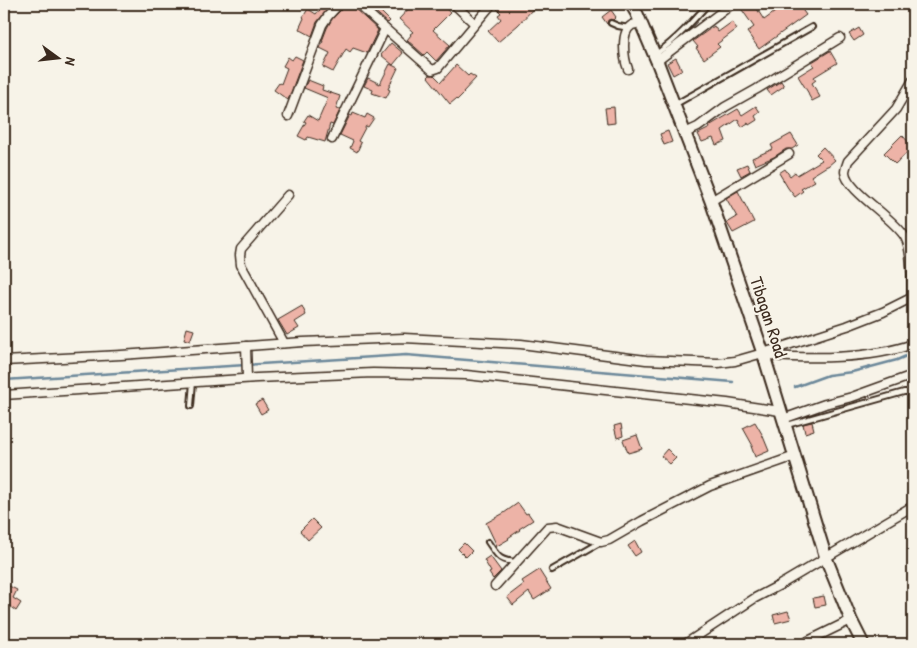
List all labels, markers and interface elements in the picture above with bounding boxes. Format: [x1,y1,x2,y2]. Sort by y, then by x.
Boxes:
north arrow [32,32,82,82]
text: N [61,55,81,68]
street label: Tibagan Road [744,273,794,361]

